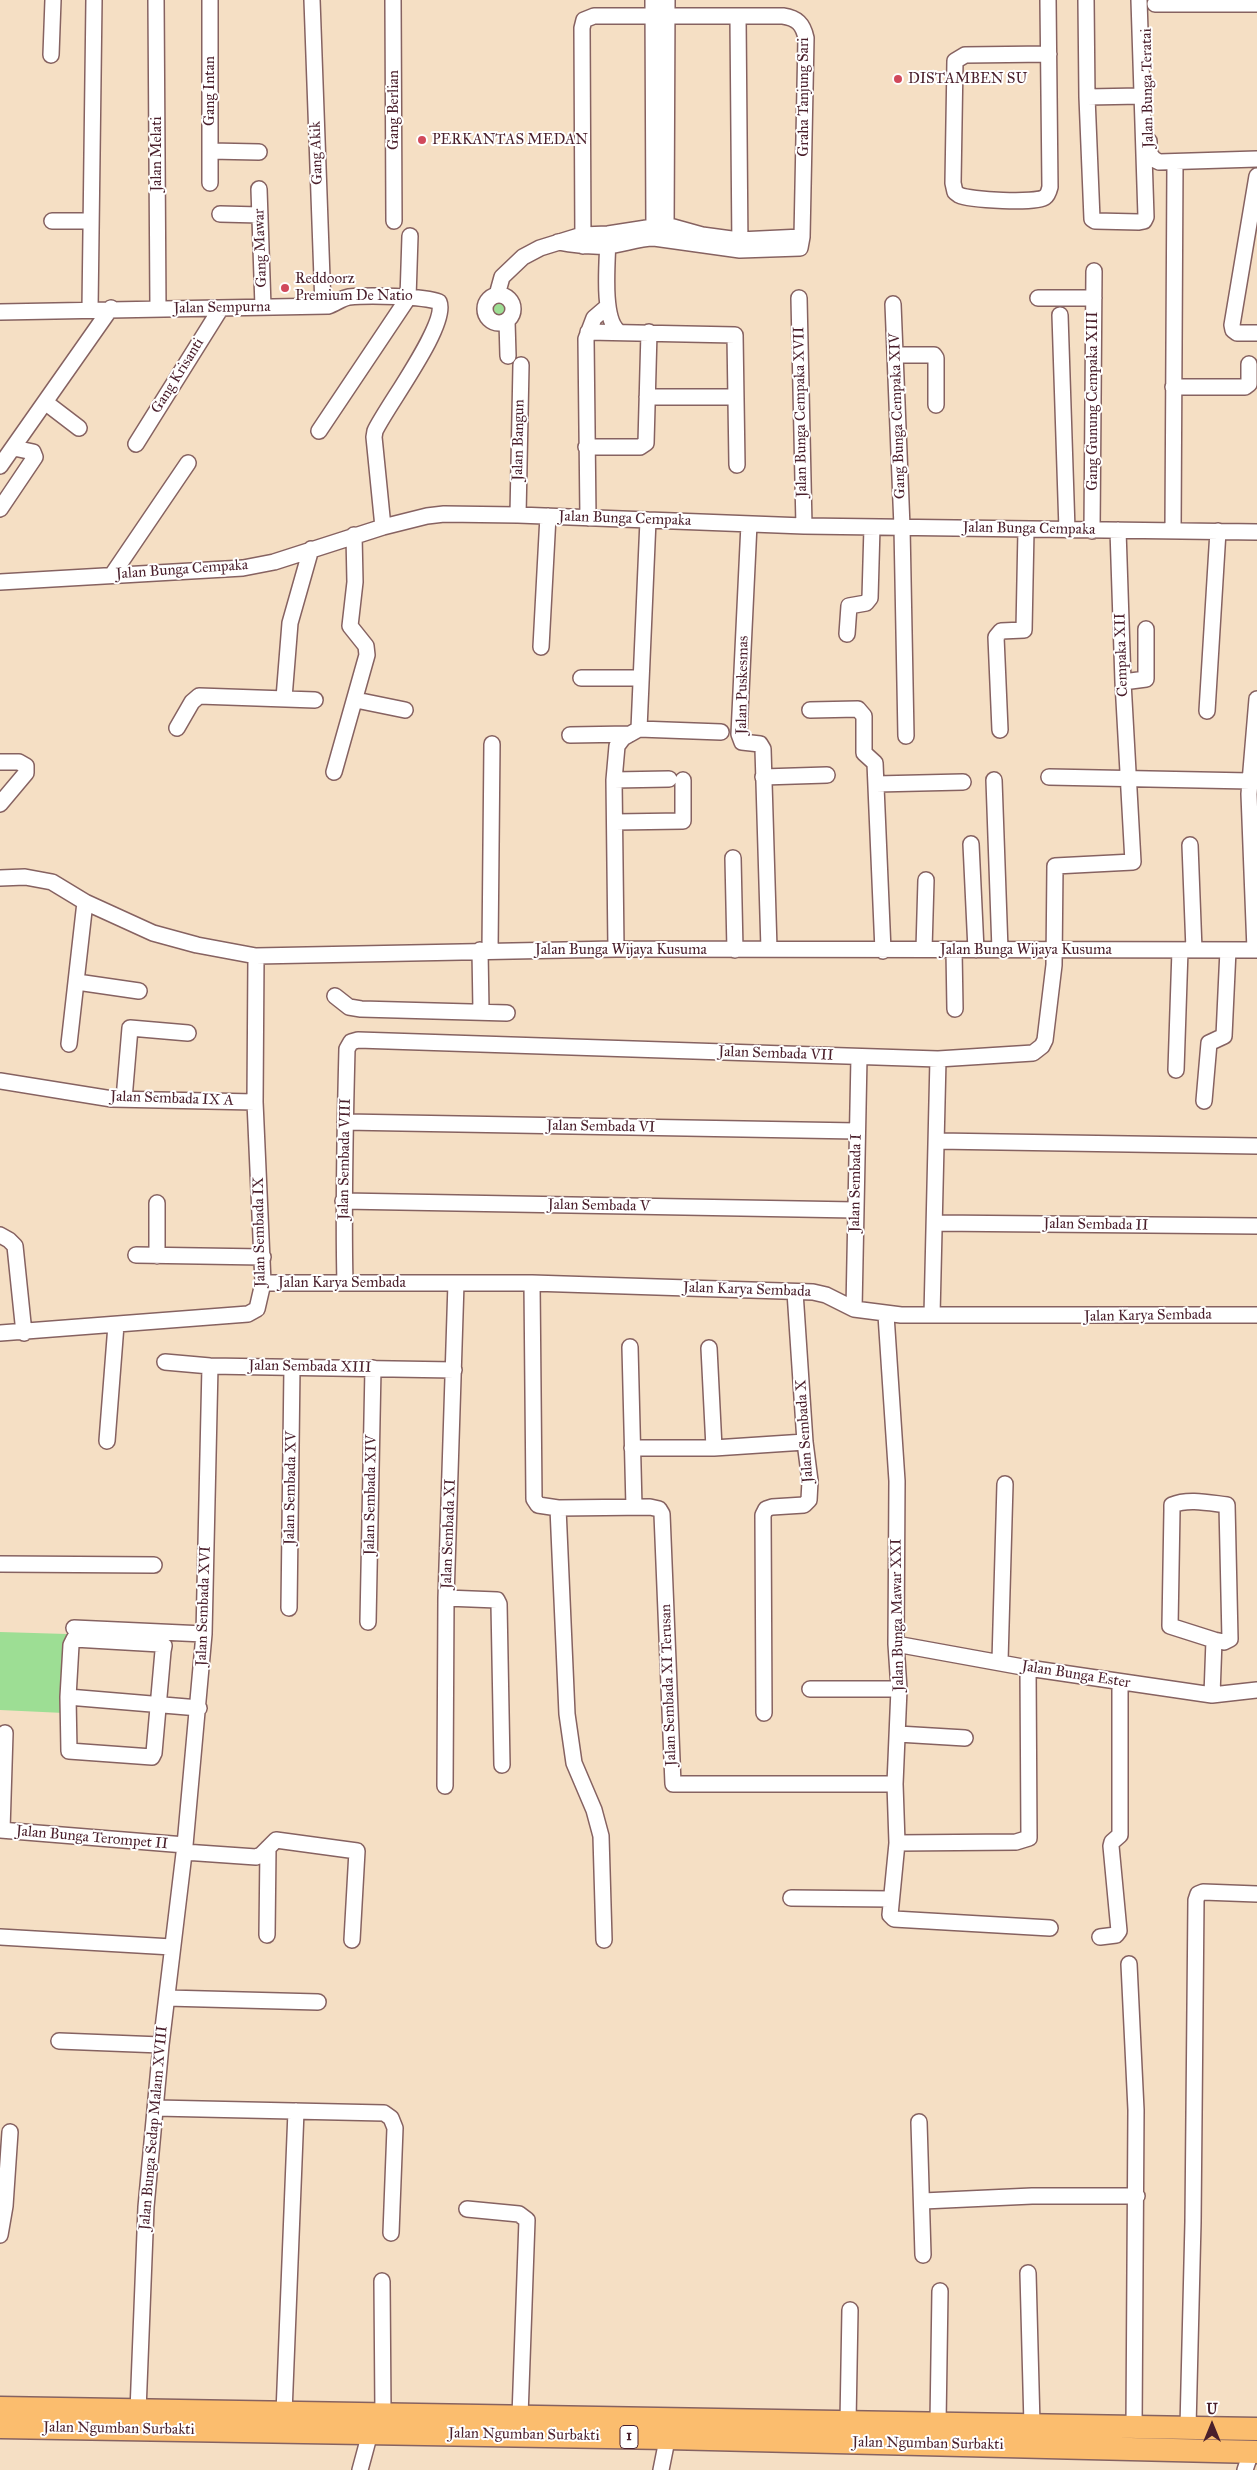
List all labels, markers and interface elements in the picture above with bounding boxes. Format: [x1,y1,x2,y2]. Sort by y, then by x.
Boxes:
street label: Jalan Bunga Teratai [1138,28,1158,148]
street label: Graha Tanjung Sari [795,37,813,157]
street label: Gang Intan [201,56,219,126]
street label: Gang Berlian [385,70,403,150]
place label: DISTAMBEN SU [908,70,1027,88]
marker: DISTAMBEN SU [892,73,904,85]
street label: Jalan Melati [148,116,166,192]
street label: Gang Akik [307,121,327,185]
place label: PERKANTAS MEDAN [432,131,588,149]
marker: PERKANTAS MEDAN [416,134,428,146]
street label: Gang Mawar [251,208,271,288]
place label: Reddoorz Premium De Natio [295,270,413,305]
marker: Reddoorz Premium De Natio [279,282,291,294]
street label: Jalan Sempurna [173,298,271,318]
street label: Gang Gunung Cempaka XIII [1084,311,1102,491]
street label: Jalan Bunga Cempaka XVII [791,326,811,498]
street label: Gang Bunga Cempaka XIV [886,333,910,499]
street label: Gang Krisanti [148,335,208,417]
street label: Jalan Bangun [509,399,529,481]
street label: Jalan Bunga Cempaka [558,508,692,530]
street label: Jalan Bunga Cempaka [963,519,1095,539]
street label: Jalan Bunga Cempaka [115,556,249,584]
street label: Cempaka XII [1112,613,1132,697]
street label: Jalan Puskesmas [733,635,753,735]
street label: Jalan Bunga Wijaya Kusuma [535,941,707,959]
street label: Jalan Bunga Wijaya Kusuma [940,941,1112,959]
street label: Jalan Sembada VII [718,1043,834,1065]
street label: Jalan Sembada IX A [110,1088,234,1110]
street label: Jalan Sembada VIII [335,1098,355,1220]
street label: Jalan Sembada VI [546,1117,656,1137]
street label: Jalan Sembada I [846,1134,866,1232]
street label: Jalan Sembada IX [250,1177,270,1287]
street label: Jalan Sembada V [548,1196,650,1216]
street label: Jalan Sembada II [1043,1215,1149,1235]
street label: Jalan Karya Sembada [278,1274,406,1292]
street label: Jalan Karya Sembada [683,1279,811,1301]
street label: Jalan Karya Sembada [1084,1306,1212,1326]
street label: Jalan Sembada XIII [248,1357,372,1377]
street label: Jalan Sembada X [792,1379,818,1483]
street label: Jalan Sembada XV [281,1431,301,1545]
street label: Jalan Sembada XIV [361,1435,381,1555]
street label: Jalan Sembada XI [438,1479,460,1589]
street label: Jalan Bunga Mawar XXI [888,1538,908,1692]
street label: Jalan Sembada XVI [193,1546,215,1666]
street label: Jalan Sembada XI Terusan [657,1604,681,1766]
street label: Jalan Bunga Ester [1020,1658,1132,1692]
street label: Jalan Bunga Terompet II [15,1822,169,1854]
street label: Jalan Bunga Sedap Malam XVIII [136,2025,172,2231]
north arrow [1187,2400,1237,2450]
text: U [1206,2401,1218,2418]
street label: Jalan Ngumban Surbakti [43,2419,195,2439]
street label: Jalan Ngumban Surbakti [448,2425,600,2445]
road number: 1 [620,2426,638,2448]
street label: Jalan Ngumban Surbakti [852,2434,1004,2454]

